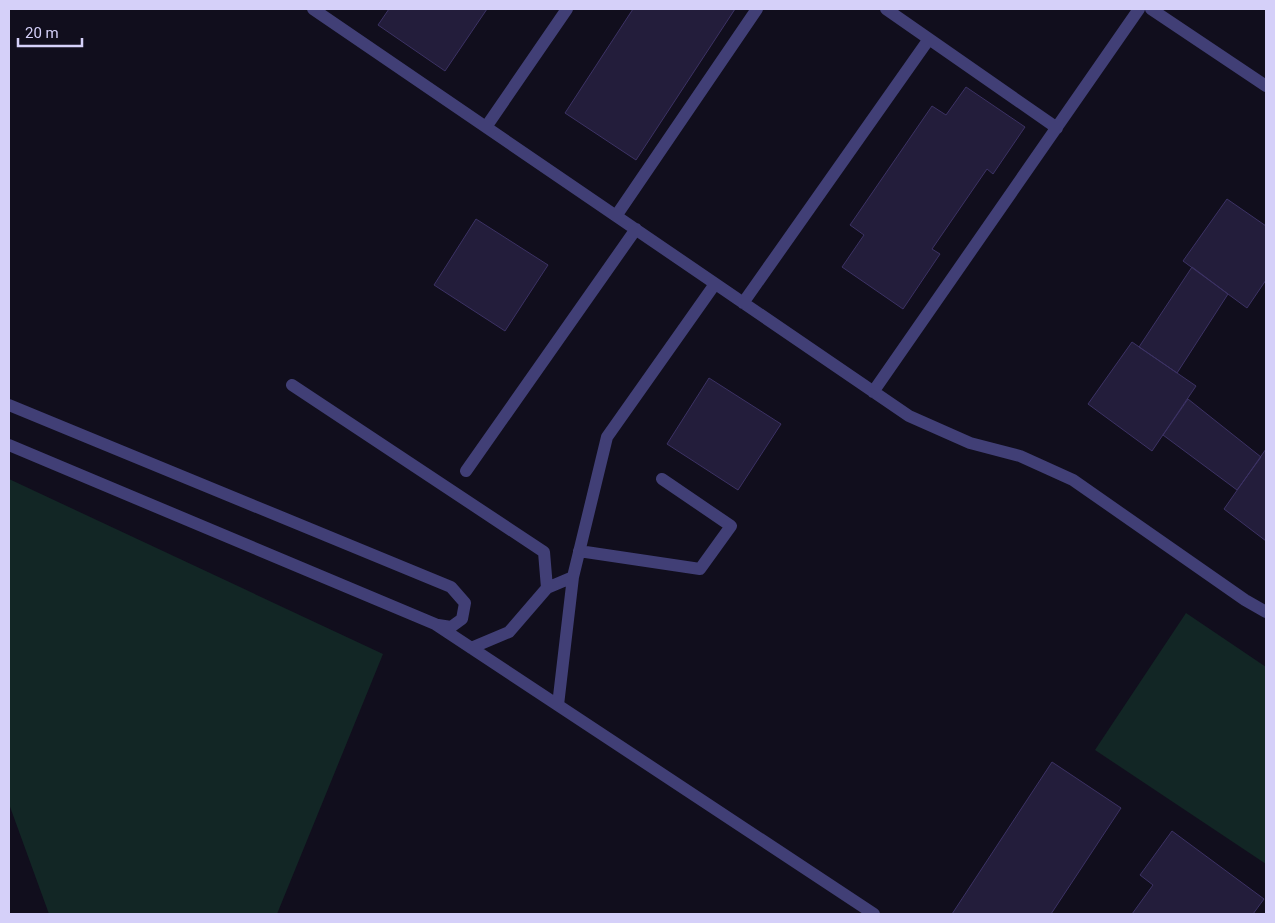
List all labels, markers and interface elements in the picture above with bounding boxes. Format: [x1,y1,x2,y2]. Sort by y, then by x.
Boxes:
scale bar [18,15,81,47]
text: 20 m [25,24,59,42]

